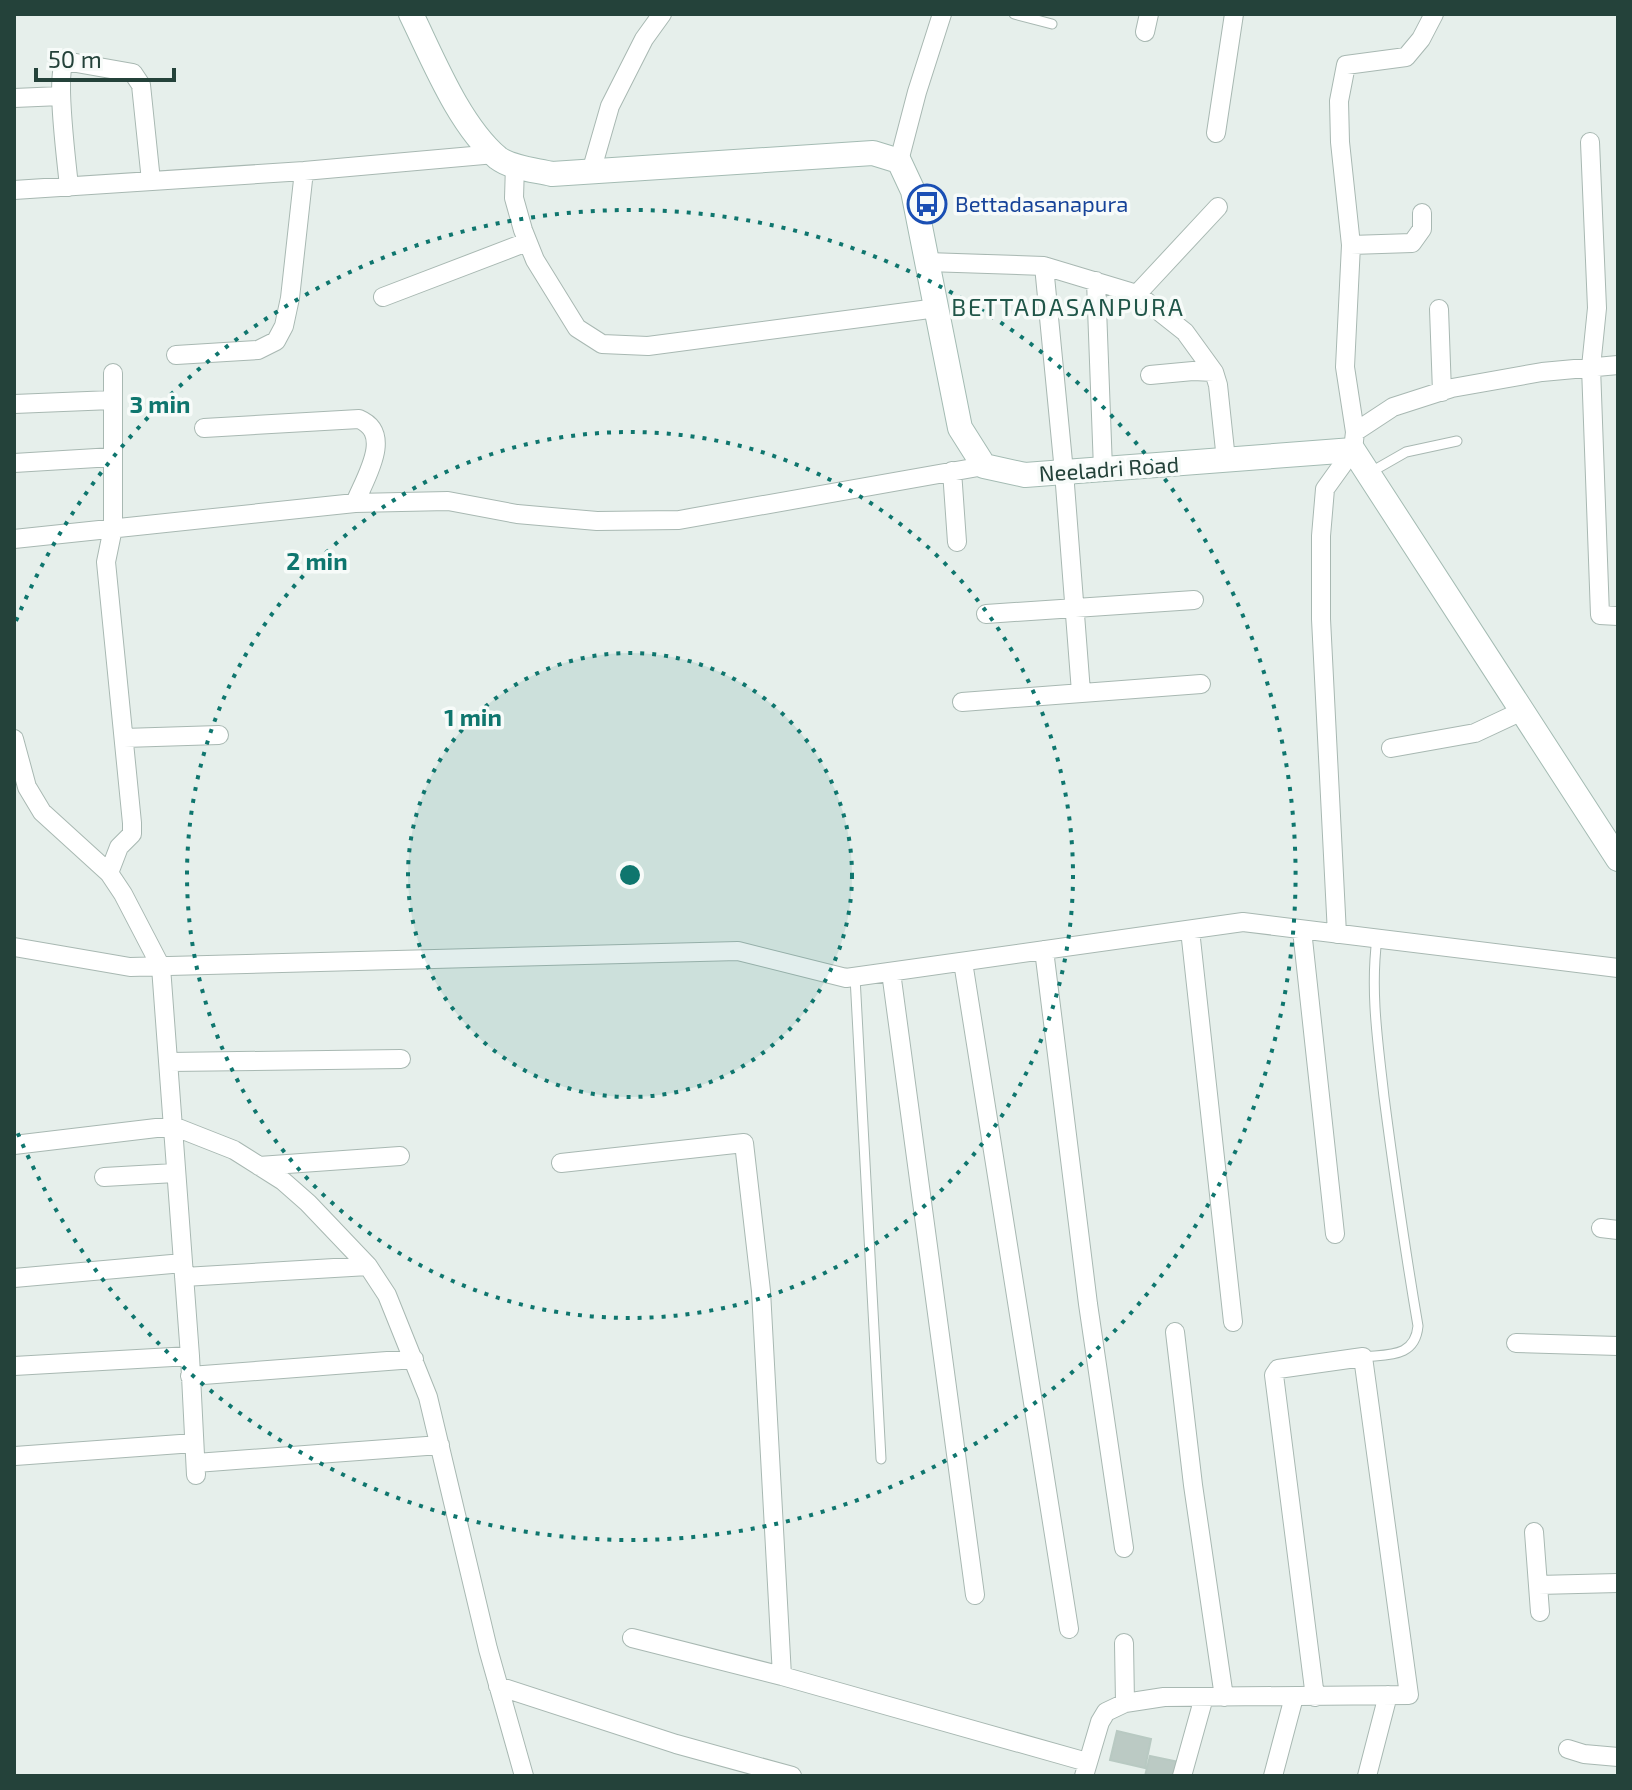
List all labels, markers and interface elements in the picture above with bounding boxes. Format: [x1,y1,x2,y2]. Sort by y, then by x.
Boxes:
scale bar [36,32,174,82]
text: 50 m [48,44,102,73]
bus stop icon: Bettadasanapura [906,183,948,225]
place label: Bettadasanapura [955,190,1128,216]
district label: BETTADASANPURA [951,292,1185,321]
text: 3 min [130,389,190,418]
street label: Neeladri Road [1038,450,1180,486]
text: 2 min [286,546,348,575]
text: 1 min [444,702,502,731]
centre of rings [616,861,644,889]

